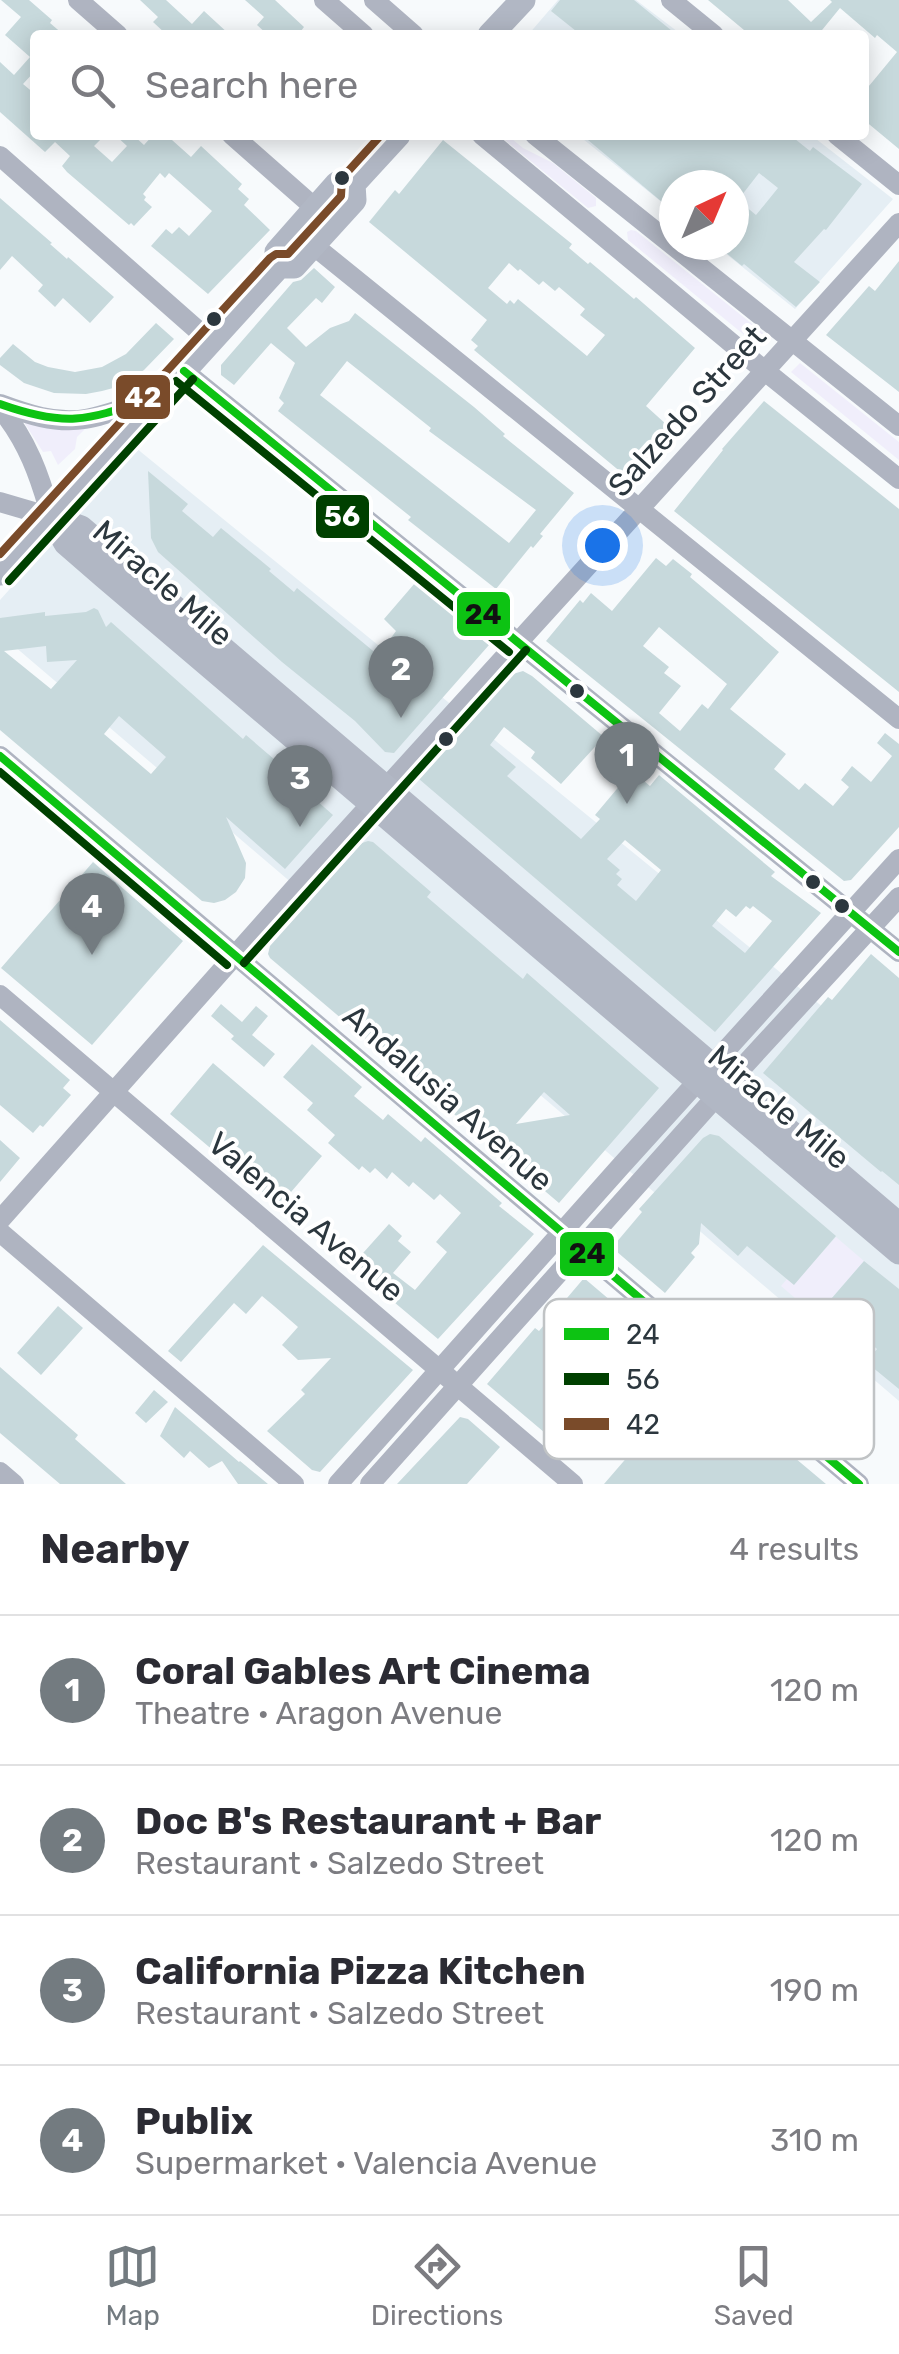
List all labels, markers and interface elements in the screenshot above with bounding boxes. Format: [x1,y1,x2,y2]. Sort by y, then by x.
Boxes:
search box [30,30,869,140]
icon: search [65,58,120,113]
text: Search here [145,62,358,108]
unlabelled marker [332,168,352,188]
north arrow [659,170,749,260]
unlabelled marker [204,309,224,329]
street label: Salzedo Street [600,318,774,504]
line badge: 42 [114,373,172,421]
text: 42 [124,381,162,414]
line badge: 56 [314,493,371,540]
text: 56 [324,500,360,533]
street label: Miracle Mile [85,512,241,654]
your location [577,520,628,571]
line badge: 24 [455,590,512,638]
text: 24 [464,598,502,631]
pin: 2 [368,636,434,718]
unlabelled marker [567,681,587,701]
pin: 1 [594,722,660,804]
unlabelled marker [436,729,456,749]
pin: 3 [268,744,332,827]
pin: 4 [59,872,124,955]
unlabelled marker [803,872,823,892]
unlabelled marker [832,896,852,916]
street label: Andalusia Avenue [335,997,561,1199]
street label: Miracle Mile [701,1037,857,1177]
street label: Valencia Avenue [200,1124,412,1310]
line badge: 24 [558,1230,616,1278]
text: 24 [568,1237,606,1270]
legend [544,1299,874,1459]
text: 24 [626,1318,660,1351]
text: 56 [626,1363,660,1396]
text: 42 [626,1408,660,1441]
text: Nearby [40,1524,190,1574]
text: 4 results [729,1530,859,1568]
text: Coral Gables Art Cinema [135,1648,591,1694]
text: 1 [65,1671,80,1709]
text: 120 m [770,1671,859,1709]
text: Theatre · Aragon Avenue [135,1694,502,1732]
text: Doc B's Restaurant + Bar [135,1798,601,1844]
text: 2 [62,1821,83,1859]
text: 120 m [770,1821,859,1859]
text: Restaurant · Salzedo Street [135,1844,544,1882]
text: California Pizza Kitchen [135,1948,586,1994]
text: 3 [62,1971,83,2009]
text: 190 m [770,1971,859,2009]
text: Restaurant · Salzedo Street [135,1994,544,2032]
text: Publix [135,2098,253,2144]
text: 4 [62,2121,83,2159]
text: 310 m [770,2121,859,2159]
text: Supermarket · Valencia Avenue [135,2144,597,2182]
tab: Map [105,2239,160,2332]
tab: Directions [371,2239,503,2332]
tab: Saved [714,2239,794,2332]

